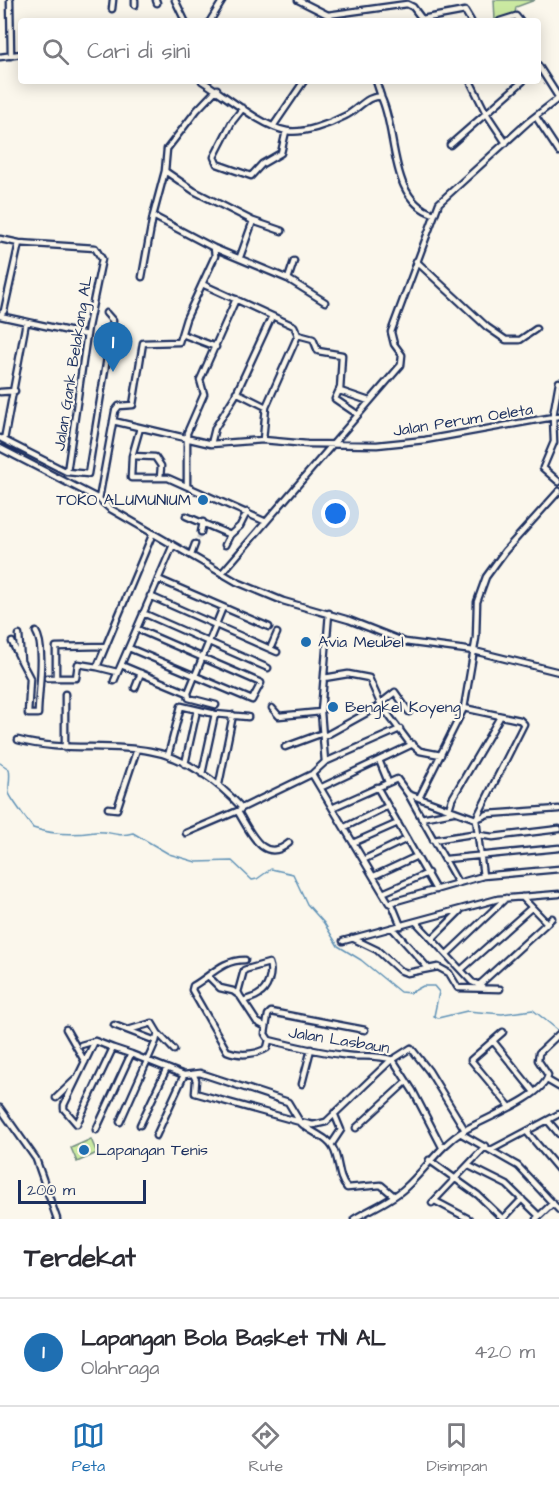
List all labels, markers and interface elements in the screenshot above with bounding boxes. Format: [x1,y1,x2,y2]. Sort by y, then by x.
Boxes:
search box [18,18,541,84]
icon: search [39,35,72,68]
text: Cari di sini [87,36,190,67]
street label: Jalan Gank Belakang AL [48,273,99,453]
pin: 1 [94,322,132,372]
street label: Jalan Perum Oeleta [391,398,535,442]
place label: TOKO ALUMUNIUM [56,489,191,511]
marker: TOKO ALUMUNIUM [196,493,210,507]
your location [321,499,350,528]
place label: Avia Meubel [318,631,404,653]
marker: Avia Meubel [299,635,313,649]
place label: Bengkel Koyeng [345,696,461,719]
marker: Bengkel Koyeng [326,700,340,714]
street label: Jalan Lasbaun [287,1021,391,1059]
place label: Lapangan Tenis [96,1139,208,1162]
marker: Lapangan Tenis [77,1143,91,1157]
scale bar [18,1177,146,1204]
text: 200 m [27,1179,75,1201]
text: Terdekat [24,1240,136,1276]
text: Lapangan Bola Basket TNI AL [81,1323,386,1354]
text: 1 [42,1338,45,1366]
text: 420 m [474,1338,535,1366]
text: Olahraga [81,1354,159,1382]
tab: Peta [72,1419,105,1477]
tab: Rute [249,1419,283,1477]
tab: Disimpan [427,1419,487,1477]

